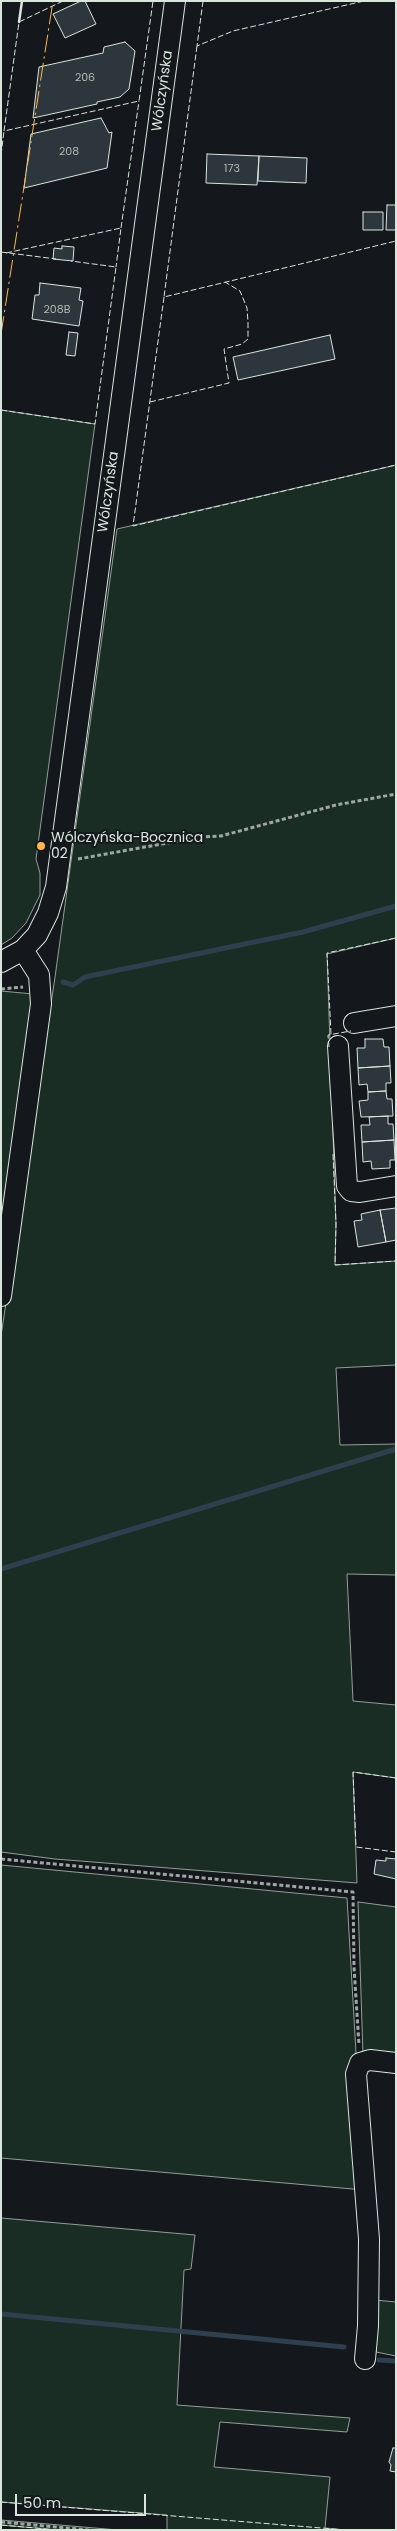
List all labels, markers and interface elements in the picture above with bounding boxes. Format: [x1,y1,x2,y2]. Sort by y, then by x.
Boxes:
street label: Wólczyńska [149,49,177,133]
house number: 206 [75,71,95,85]
house number: 208 [59,145,79,159]
house number: 173 [224,162,240,176]
house number: 208B [44,303,70,317]
street label: Wólczyńska [95,450,123,534]
place label: Wólczyńska-Bocznica 02 [51,830,203,862]
marker: Wólczyńska-Bocznica 02 [35,840,47,852]
scale bar [18,2484,149,2516]
text: 50 m [23,2492,61,2513]

